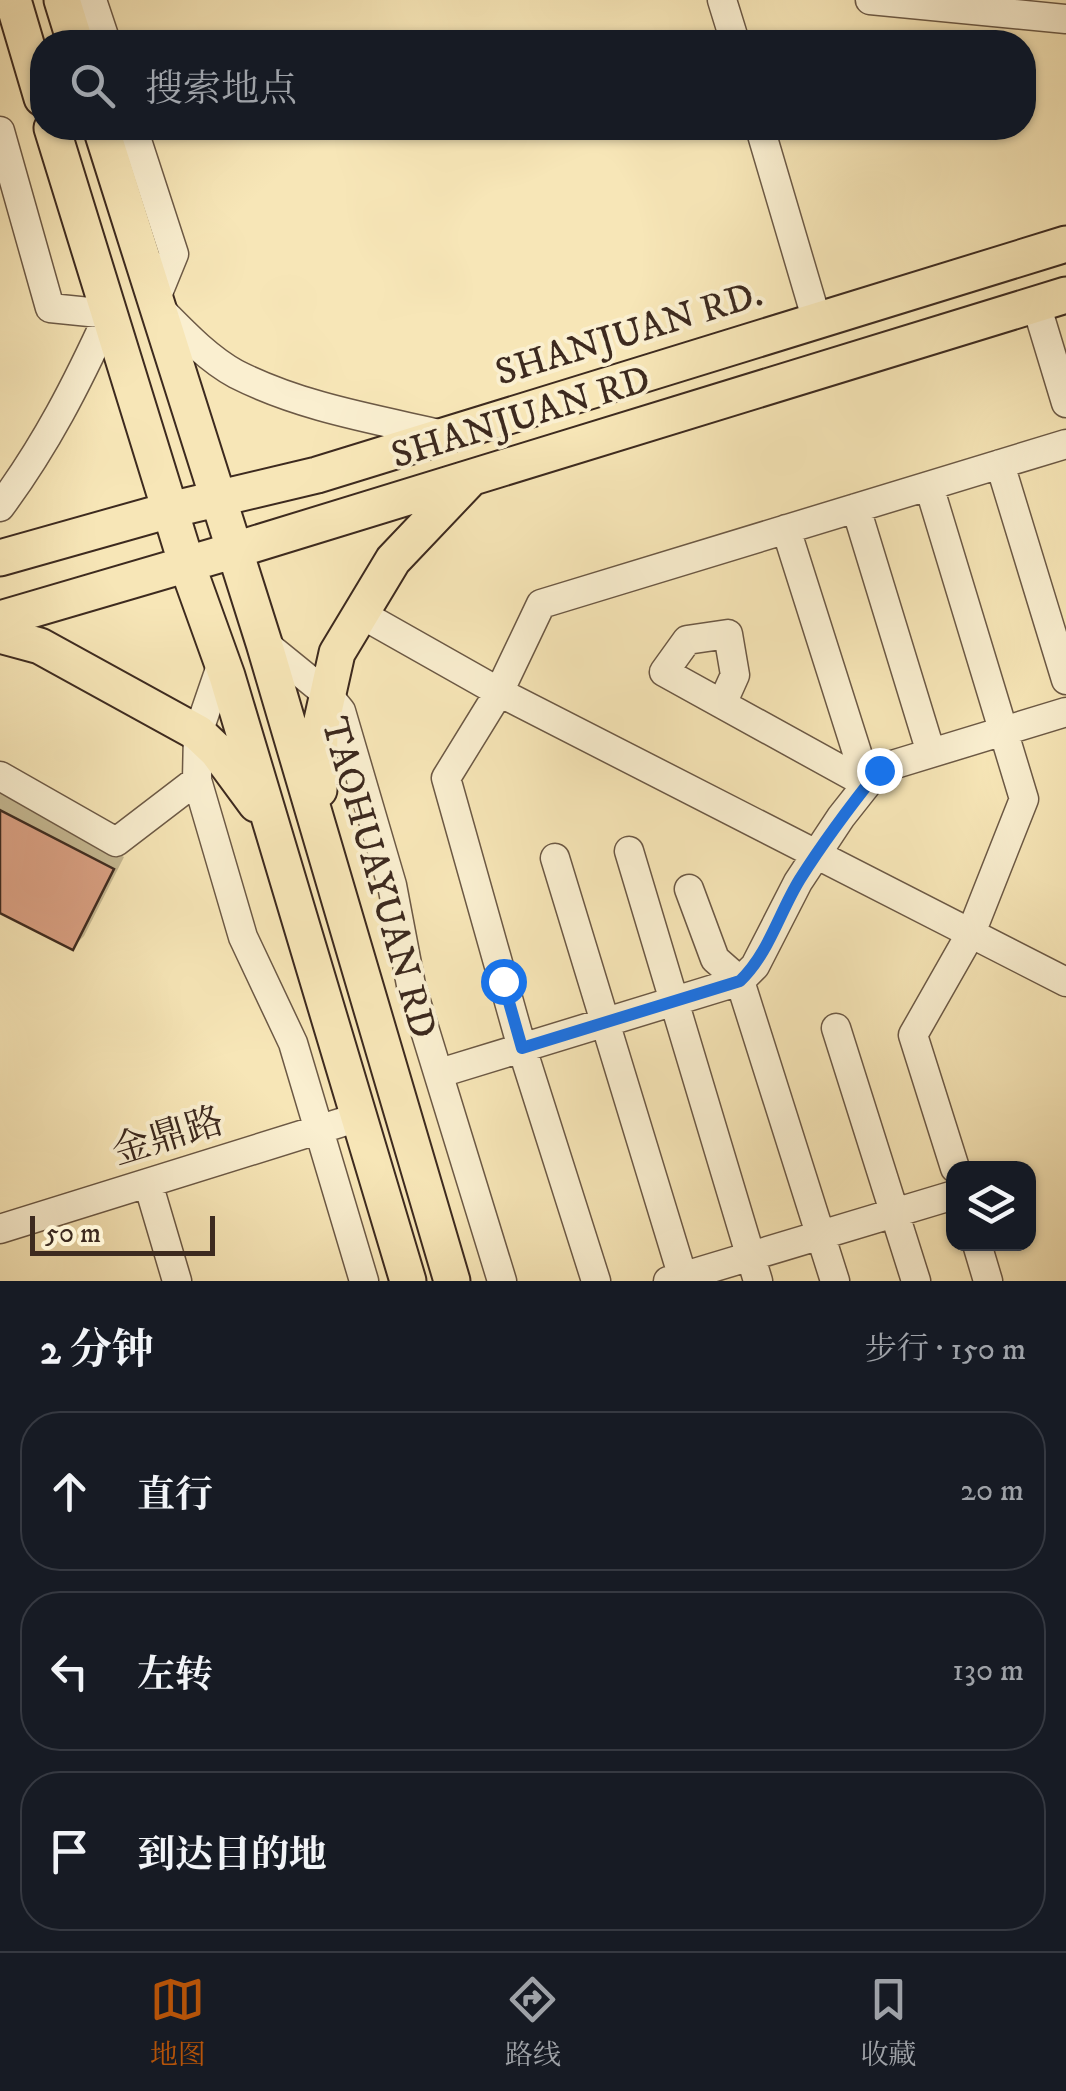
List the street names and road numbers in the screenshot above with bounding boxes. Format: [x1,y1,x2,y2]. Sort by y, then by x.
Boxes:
street label: SHANJUAN RD. [490,271,768,397]
street label: SHANJUAN RD [386,356,656,480]
street label: TAOHUAYUAN RD [309,712,447,1044]
street label: 金鼎路 [106,1097,230,1177]

